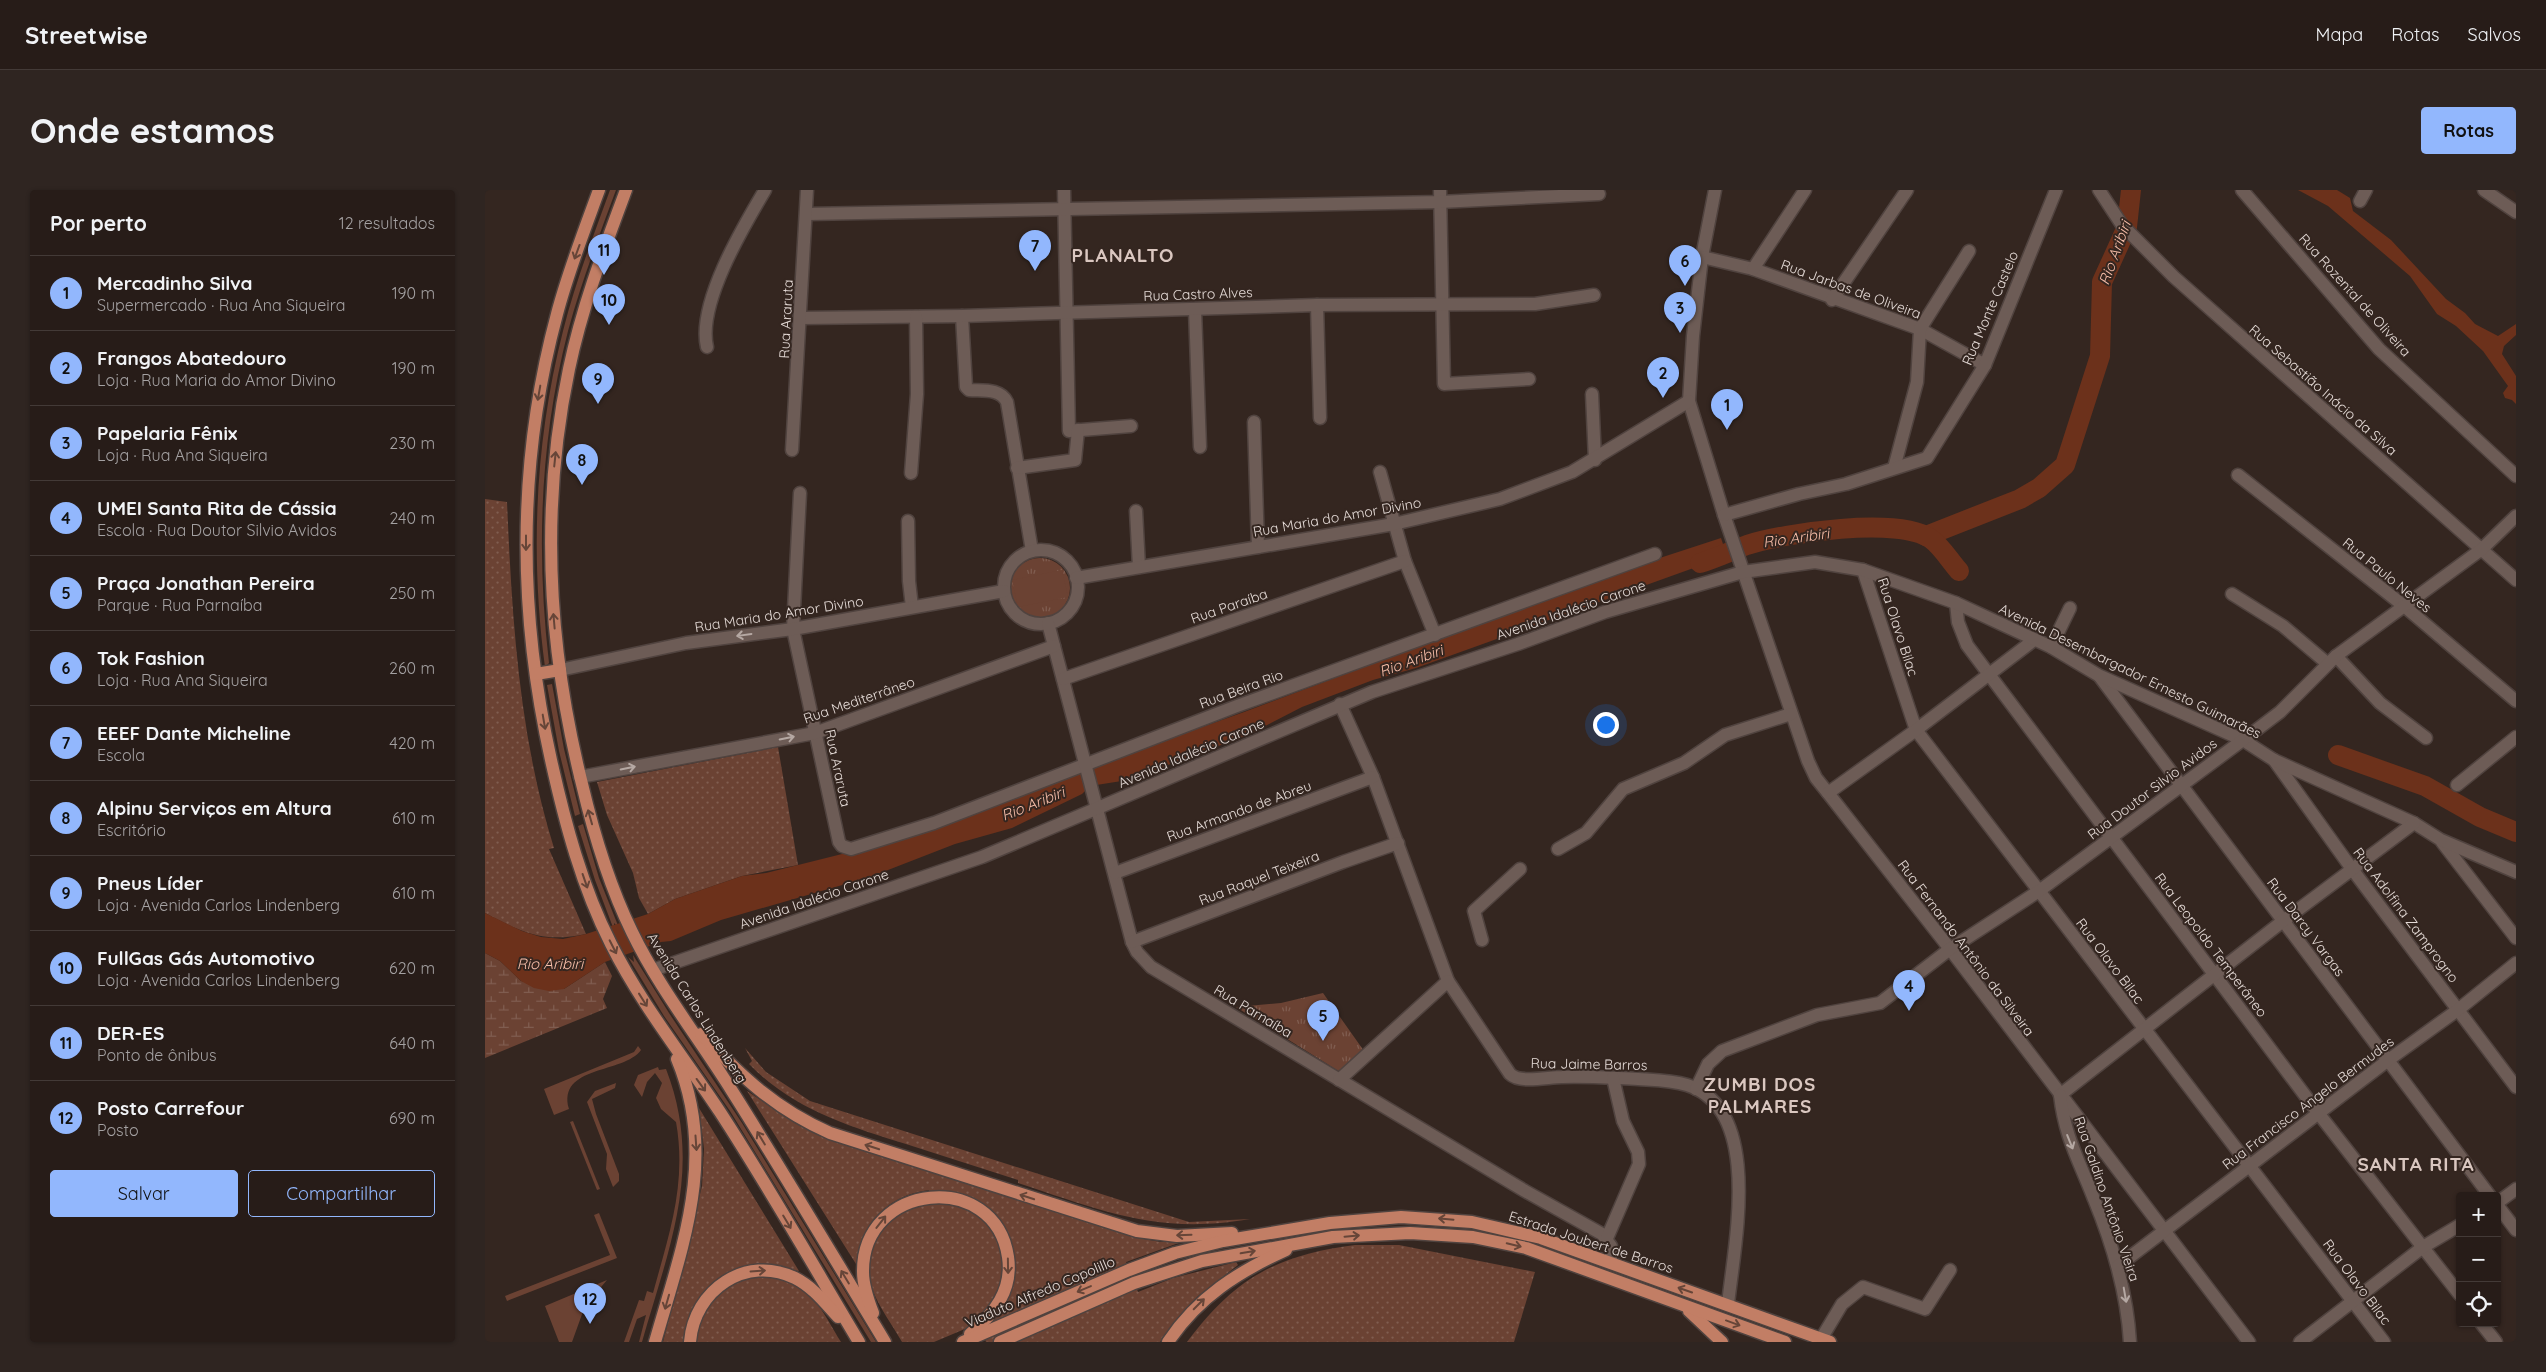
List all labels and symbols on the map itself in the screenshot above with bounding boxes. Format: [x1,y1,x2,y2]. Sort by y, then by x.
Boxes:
water label: Rio Aribiri [2094,217,2135,287]
pin: 7 [1019,230,1051,271]
street label: Rua Rozental de Oliveira [2295,230,2415,360]
pin: 11 [588,234,620,275]
district label: PLANALTO [1071,243,1175,267]
one-way arrow [572,244,581,260]
pin: 6 [1669,245,1701,286]
street label: Rua Monte Castelo [1958,248,2022,368]
street label: Rua Jarbas de Oliveira [1778,255,1924,323]
street label: Rua Araruta [775,279,797,359]
street label: Rua Castro Alves [1143,283,1253,305]
pin: 10 [593,284,625,325]
pin: 3 [1664,292,1696,333]
street label: Rua Sebastião Inácio da Silva [2245,321,2401,459]
pin: 2 [1647,357,1679,398]
pin: 9 [582,363,614,404]
one-way arrow [534,385,544,401]
pin: 1 [1711,389,1743,430]
pin: 8 [566,444,598,485]
one-way arrow [550,451,560,467]
street label: Rua Maria do Amor Divino [1251,493,1423,541]
water label: Rio Aribiri [1762,523,1832,552]
one-way arrow [521,534,531,550]
street label: Rua Paulo Neves [2339,534,2435,616]
street label: Rua Olavo Bilac [1874,575,1922,679]
street label: Avenida Idalécio Carone [1494,576,1648,644]
street label: Rua Paraíba [1188,584,1270,628]
street label: Rua Maria do Amor Divino [693,592,865,636]
street label: Avenida Desembargador Ernesto Guimarães [1996,599,2264,743]
one-way arrow [549,613,559,629]
one-way arrow [737,630,753,640]
water label: Rio Aribiri [1376,640,1447,681]
street label: Rua Beira Rio [1197,666,1285,712]
street label: Rua Mediterrâneo [801,673,917,727]
your location [1593,712,1619,738]
one-way arrow [539,714,549,730]
street label: Avenida Idalécio Carone [1115,714,1267,792]
street label: Rua Araruta [821,728,855,808]
one-way arrow [779,733,795,743]
street label: Rua Doutor Silvio Avidos [2084,734,2220,844]
one-way arrow [619,762,635,772]
street label: Rua Armando de Abreu [1164,776,1314,846]
water label: Rio Aribiri [998,782,1069,825]
one-way arrow [585,809,595,825]
street label: Rua Adolfina Zamprogno [2349,844,2463,986]
street label: Rua Raquel Teixeira [1196,847,1322,909]
street label: Rua Fernando Antônio da Silveira [1894,856,2038,1040]
street label: Avenida Idalécio Carone [737,865,891,933]
street label: Rua Leopoldo Temperâneo [2151,869,2271,1021]
one-way arrow [581,873,590,889]
street label: Rua Darcy Vargas [2263,874,2349,980]
street label: Rua Olavo Bilac [2072,915,2148,1007]
street label: Avenida Carlos Lindenberg [643,929,751,1087]
one-way arrow [609,939,618,954]
water label: Rio Aribiri [517,954,585,973]
pin: 4 [1893,970,1925,1011]
street label: Rua Parnaíba [1211,981,1295,1041]
one-way arrow [639,993,649,1007]
pin: 5 [1307,1000,1339,1041]
street label: Rua Francisco Angelo Bermudes [2219,1032,2397,1174]
street label: Rua Jaime Barros [1531,1054,1647,1074]
district label: ZUMBI DOS PALMARES [1704,1072,1816,1118]
one-way arrow [695,1077,706,1091]
street label: Rua Galdino Antônio Vieira [2070,1114,2144,1284]
one-way arrow [755,1132,765,1146]
one-way arrow [2065,1134,2075,1149]
one-way arrow [692,1135,701,1151]
one-way arrow [865,1142,880,1151]
district label: SANTA RITA [2357,1152,2475,1176]
one-way arrow [1019,1191,1035,1201]
street label: Estrada Joubert de Barros [1506,1207,1676,1277]
one-way arrow [1438,1214,1454,1224]
one-way arrow [782,1215,792,1229]
one-way arrow [876,1216,887,1229]
one-way arrow [1176,1230,1192,1240]
one-way arrow [1344,1231,1360,1240]
street label: Rua Olavo Bilac [2319,1236,2395,1328]
one-way arrow [1505,1241,1521,1250]
one-way arrow [1240,1246,1256,1256]
street label: Viaduto Alfredo Copolillo [962,1252,1118,1332]
one-way arrow [1004,1258,1013,1274]
one-way arrow [750,1267,766,1276]
one-way arrow [840,1271,850,1285]
pin: 12 [574,1283,606,1324]
one-way arrow [1678,1284,1694,1294]
one-way arrow [1077,1285,1092,1295]
one-way arrow [2120,1286,2130,1302]
one-way arrow [661,1293,671,1309]
one-way arrow [1193,1298,1205,1311]
one-way arrow [1724,1319,1740,1328]

